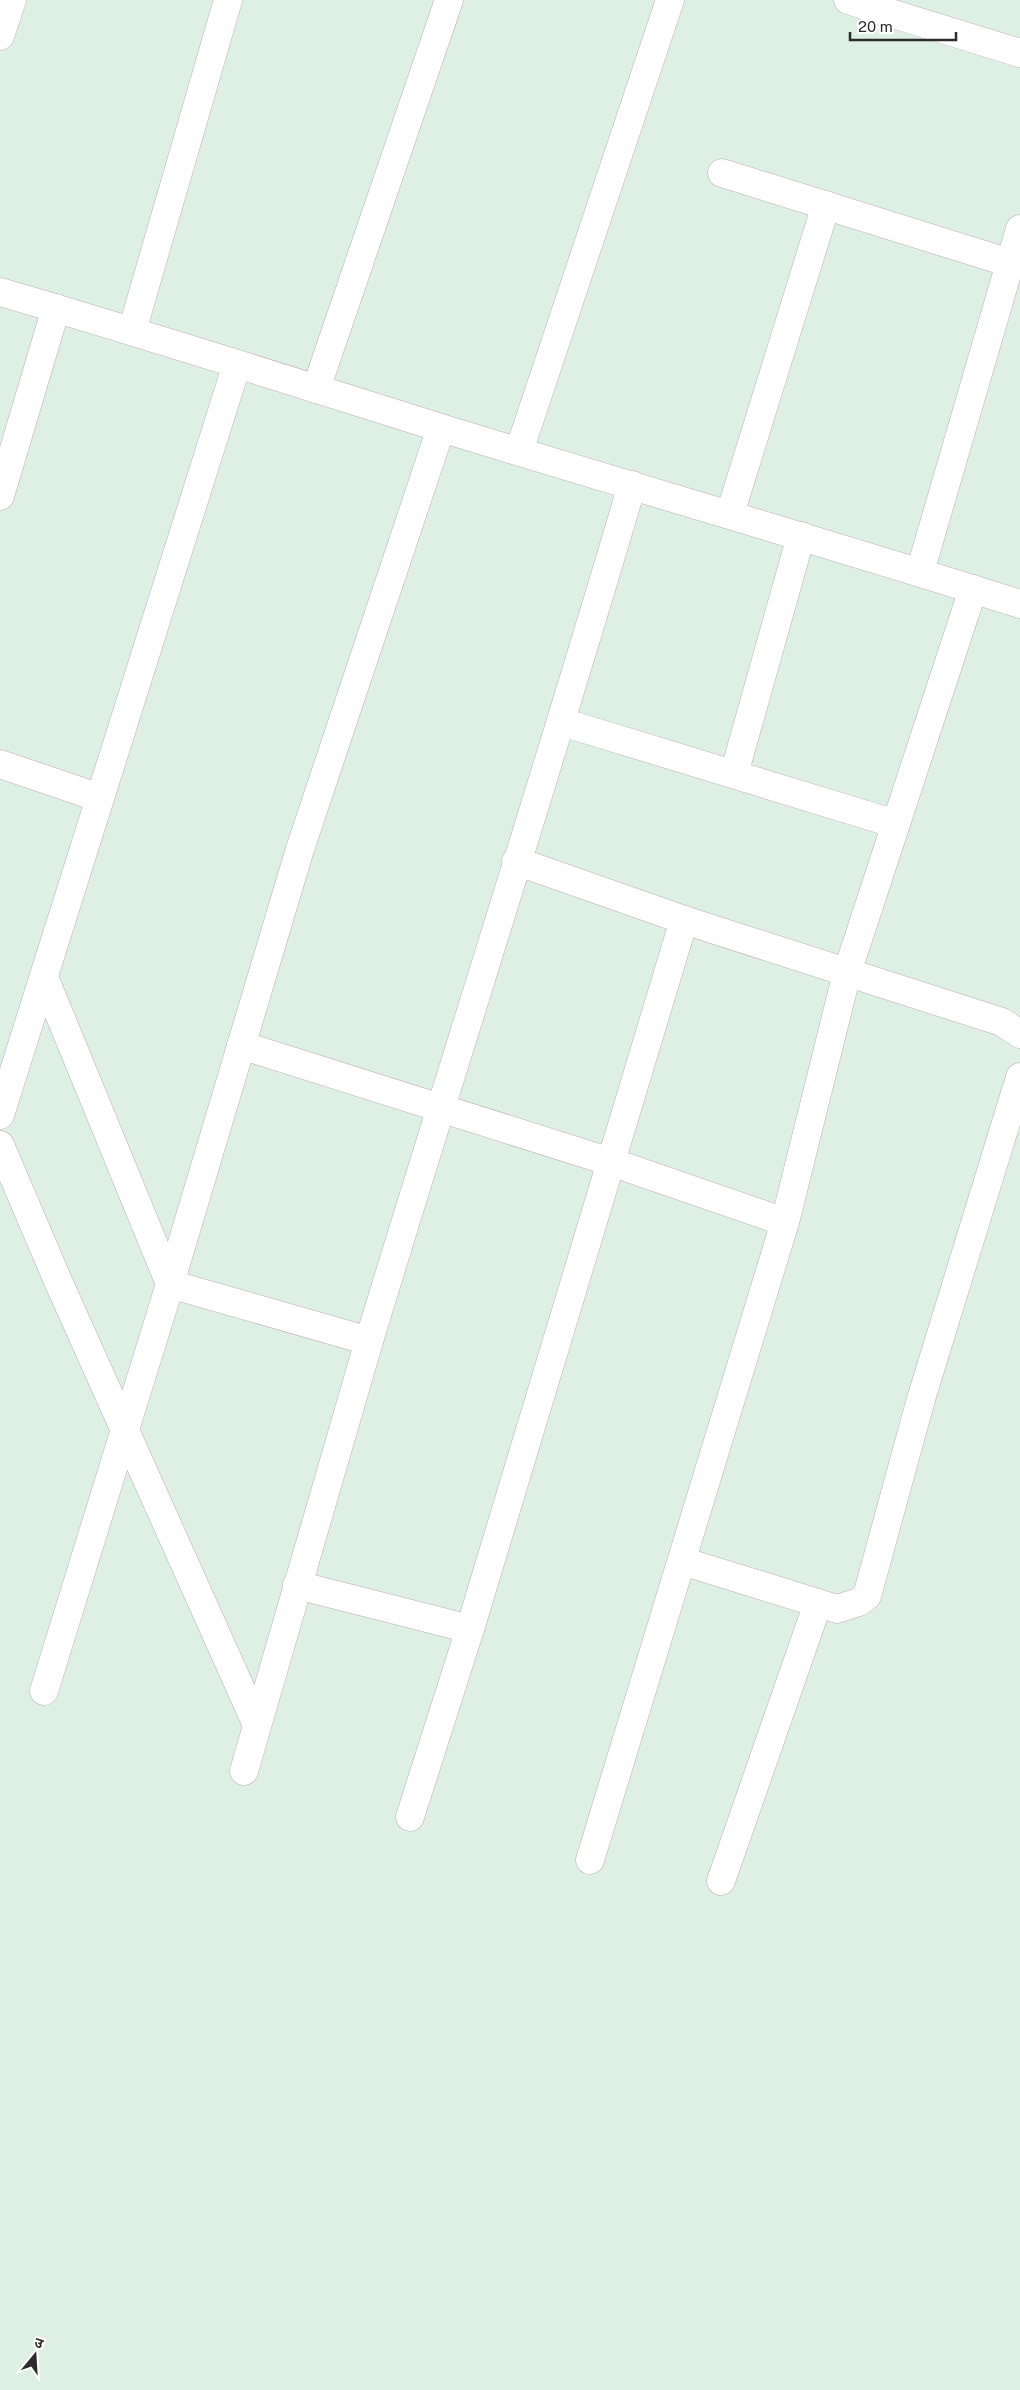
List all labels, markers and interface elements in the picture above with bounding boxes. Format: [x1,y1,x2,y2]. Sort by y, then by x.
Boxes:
scale bar [850,10,956,42]
text: 20 m [858,18,893,35]
north arrow [10,2330,60,2380]
text: उ [33,2334,46,2352]

